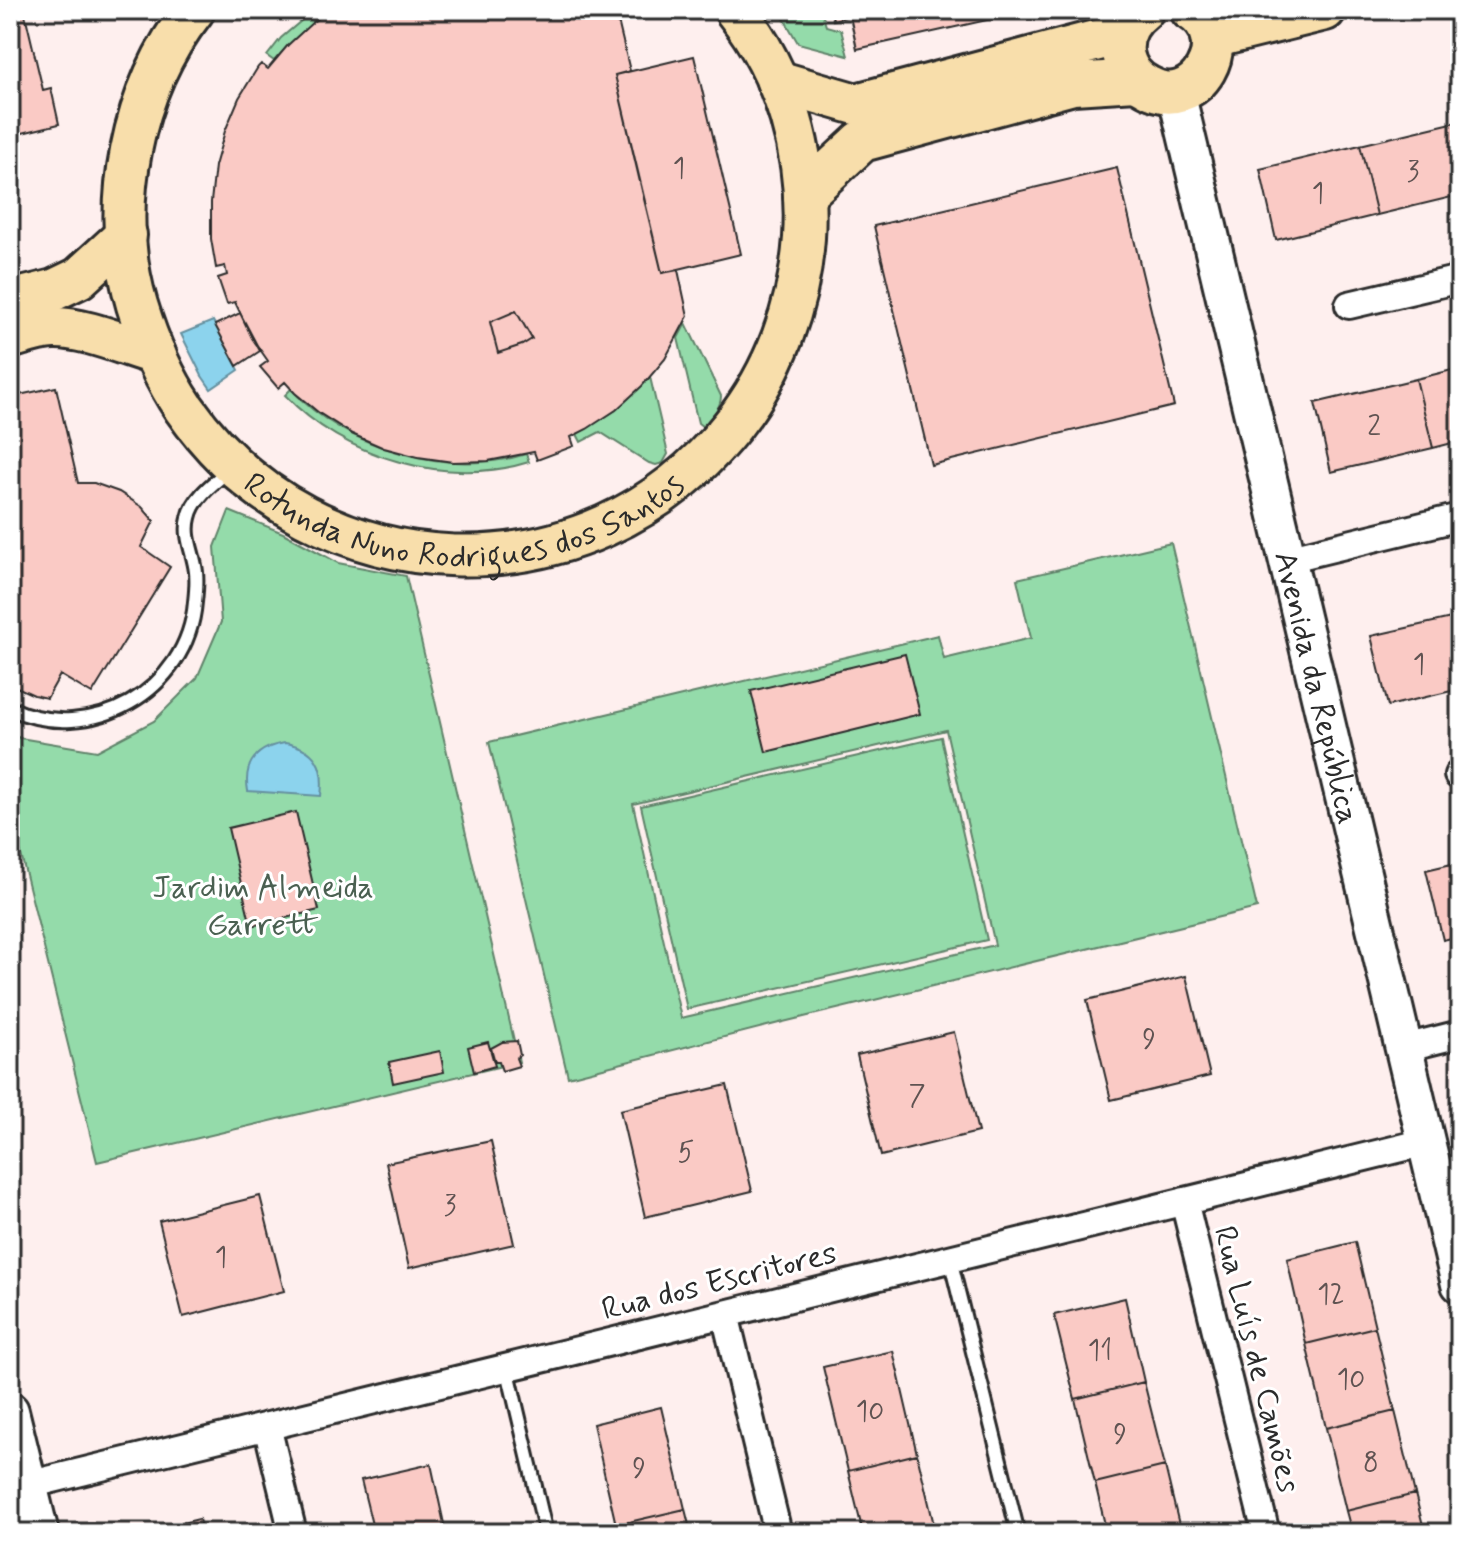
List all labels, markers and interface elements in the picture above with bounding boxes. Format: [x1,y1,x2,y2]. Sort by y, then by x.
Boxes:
house number: 1 [673,151,685,188]
house number: 3 [1407,154,1420,191]
house number: 1 [1312,176,1324,213]
house number: 2 [1367,409,1381,446]
street label: Rotunda Nuno Rodrigues dos Santos [226,446,704,484]
text: Rotunda Nuno Rodrigues dos Santos [234,463,694,581]
street label: Avenida da República [1263,547,1369,828]
house number: 1 [1413,647,1425,684]
park label: Jardim Almeida Garrett [152,867,374,946]
house number: 9 [1142,1022,1156,1059]
house number: 7 [909,1078,926,1115]
house number: 5 [678,1135,694,1172]
house number: 3 [444,1188,457,1225]
street label: Rua Luís de Camões [1203,1222,1310,1497]
street label: Rua dos Escritores [598,1232,841,1331]
house number: 1 [215,1240,227,1277]
house number: 12 [1317,1277,1345,1314]
house number: 11 [1088,1333,1112,1370]
house number: 10 [1337,1362,1365,1399]
house number: 10 [856,1394,884,1431]
house number: 9 [1113,1417,1127,1454]
house number: 8 [1363,1445,1379,1482]
house number: 9 [632,1451,646,1488]

